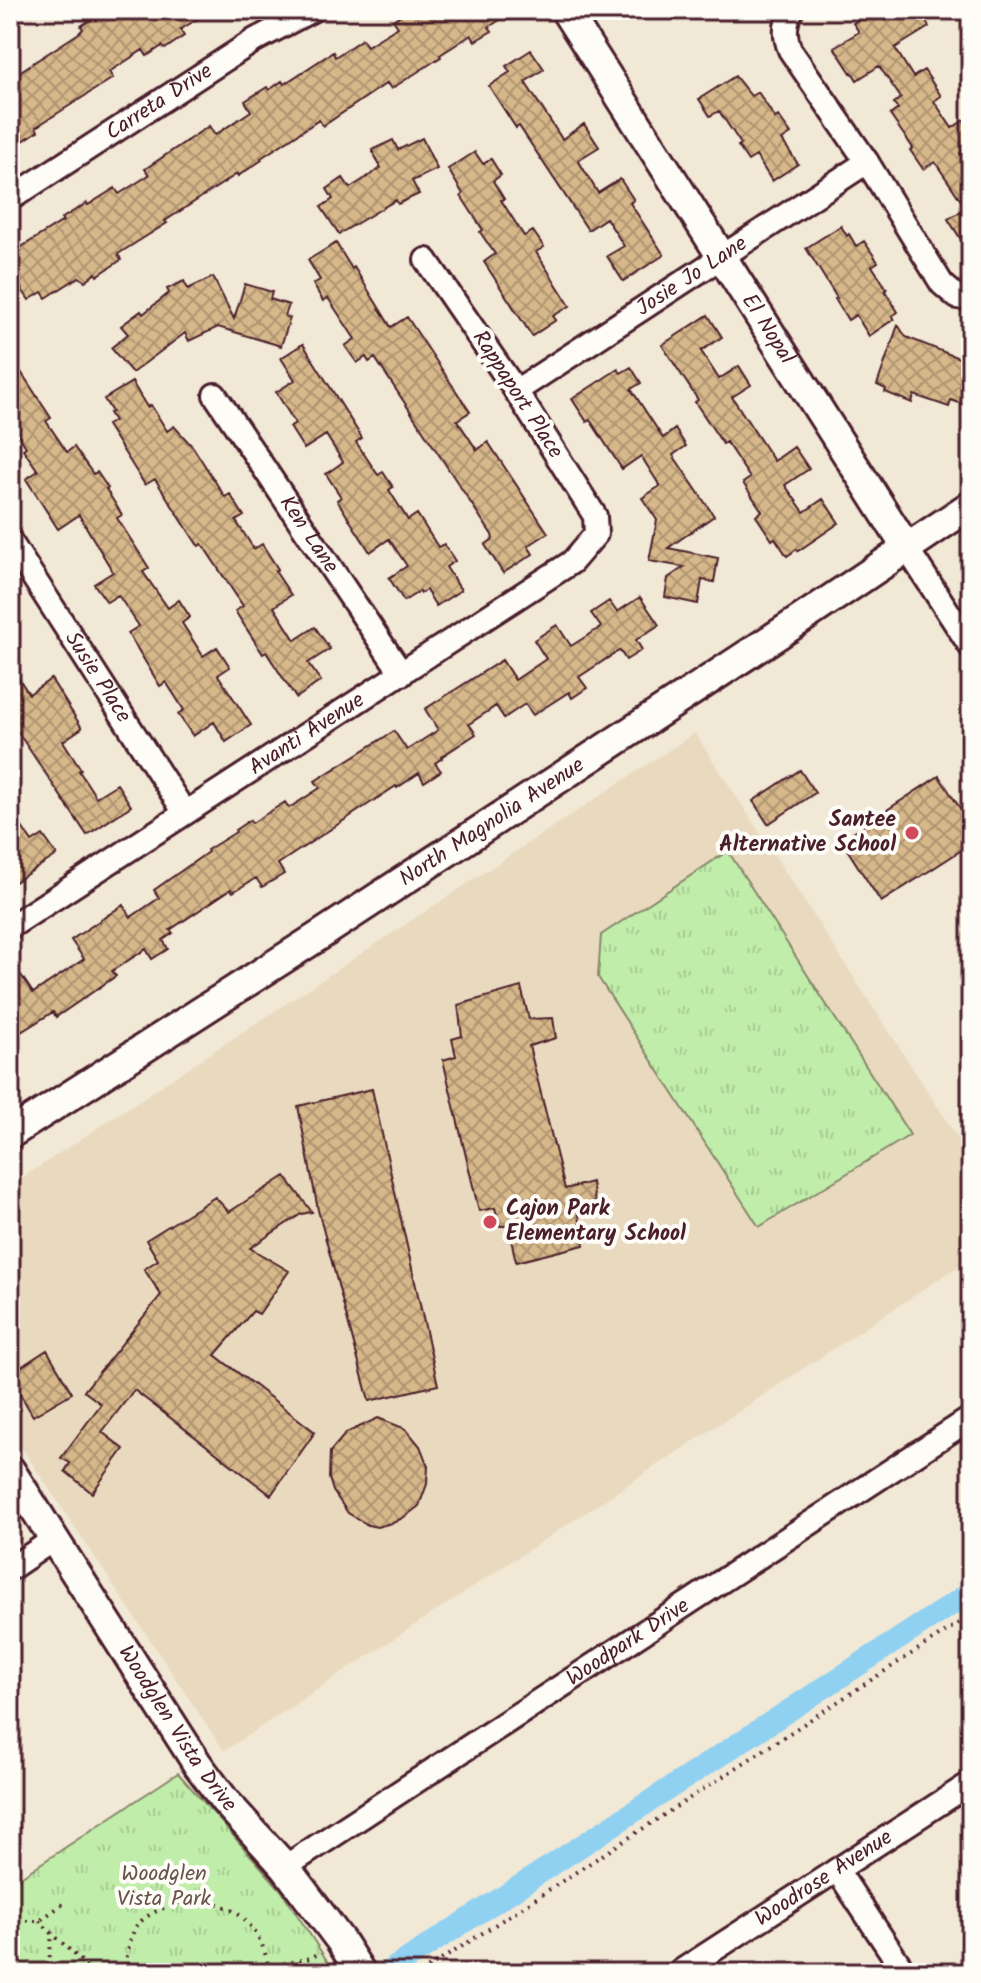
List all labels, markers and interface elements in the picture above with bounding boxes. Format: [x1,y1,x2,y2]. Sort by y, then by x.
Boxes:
street label: Carreta Drive [99,54,220,150]
street label: Josie Jo Lane [629,227,755,326]
street label: El Nopal [732,287,804,372]
street label: Rappaport Place [462,324,572,466]
street label: Ken Lane [270,488,347,581]
street label: Susie Place [55,624,140,730]
street label: Avanti Avenue [242,683,372,785]
street label: North Magnolia Avenue [392,748,592,896]
place label: Santee Alternative School [719,803,896,863]
marker: Santee Alternative School [903,824,921,842]
place label: Cajon Park Elementary School [506,1192,686,1252]
marker: Cajon Park Elementary School [481,1213,499,1231]
street label: Woodpark Drive [559,1589,697,1696]
street label: Woodglen Vista Drive [109,1638,245,1821]
street label: Woodrose Avenue [748,1821,900,1936]
park label: Woodglen Vista Park [117,1857,212,1917]

